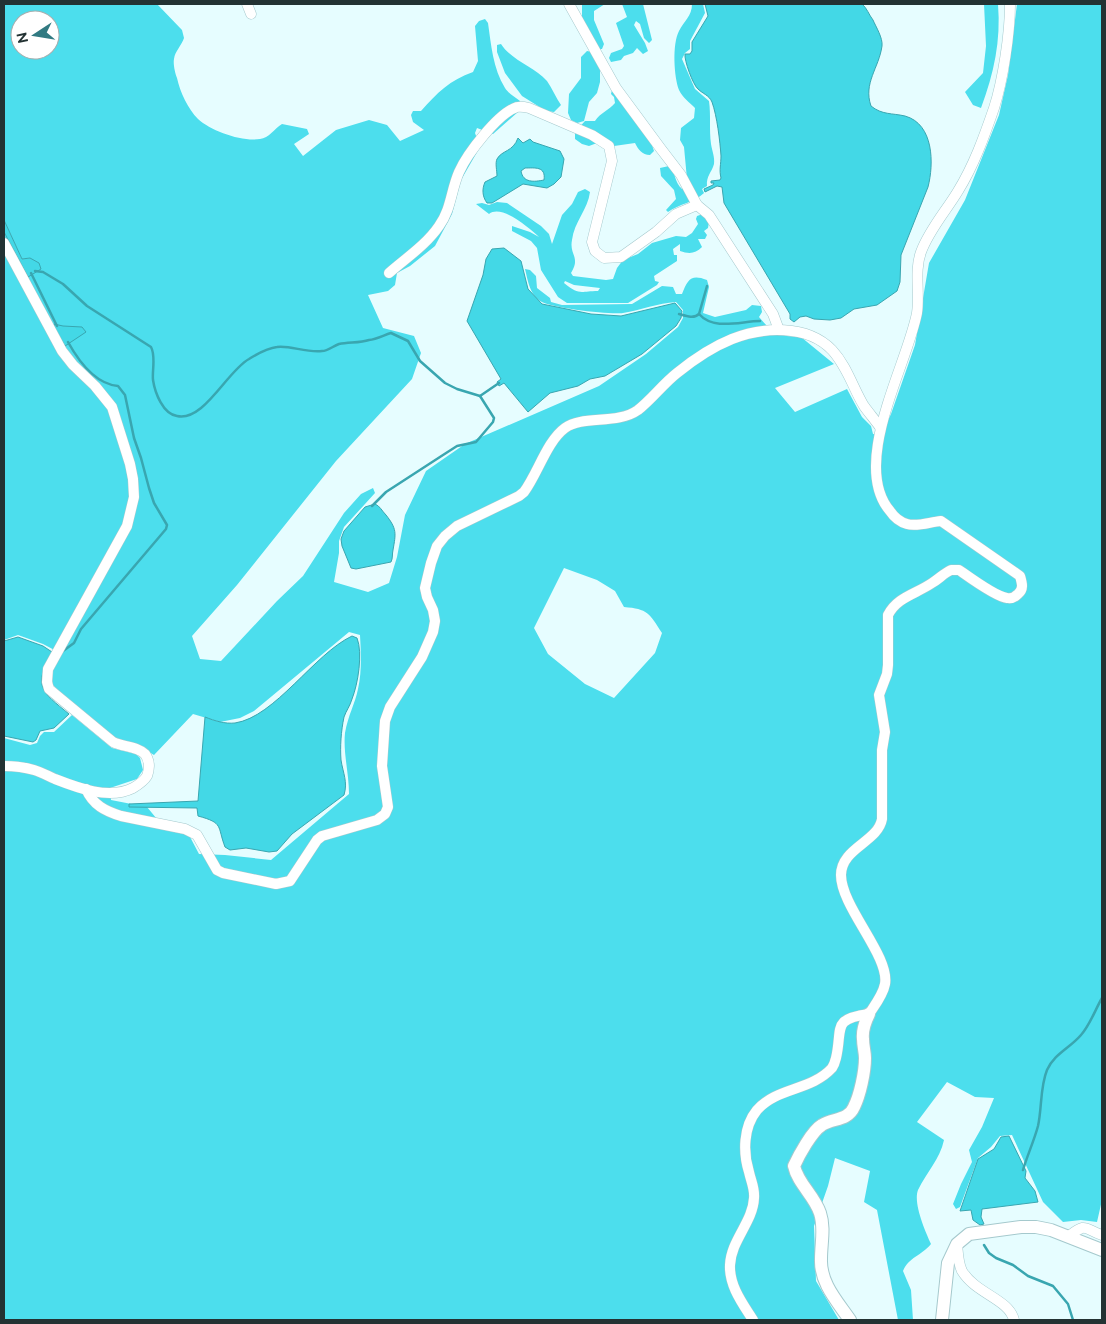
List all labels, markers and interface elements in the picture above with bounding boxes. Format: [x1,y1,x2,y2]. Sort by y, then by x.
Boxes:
north arrow [10,10,60,60]
text: N [13,31,31,45]

